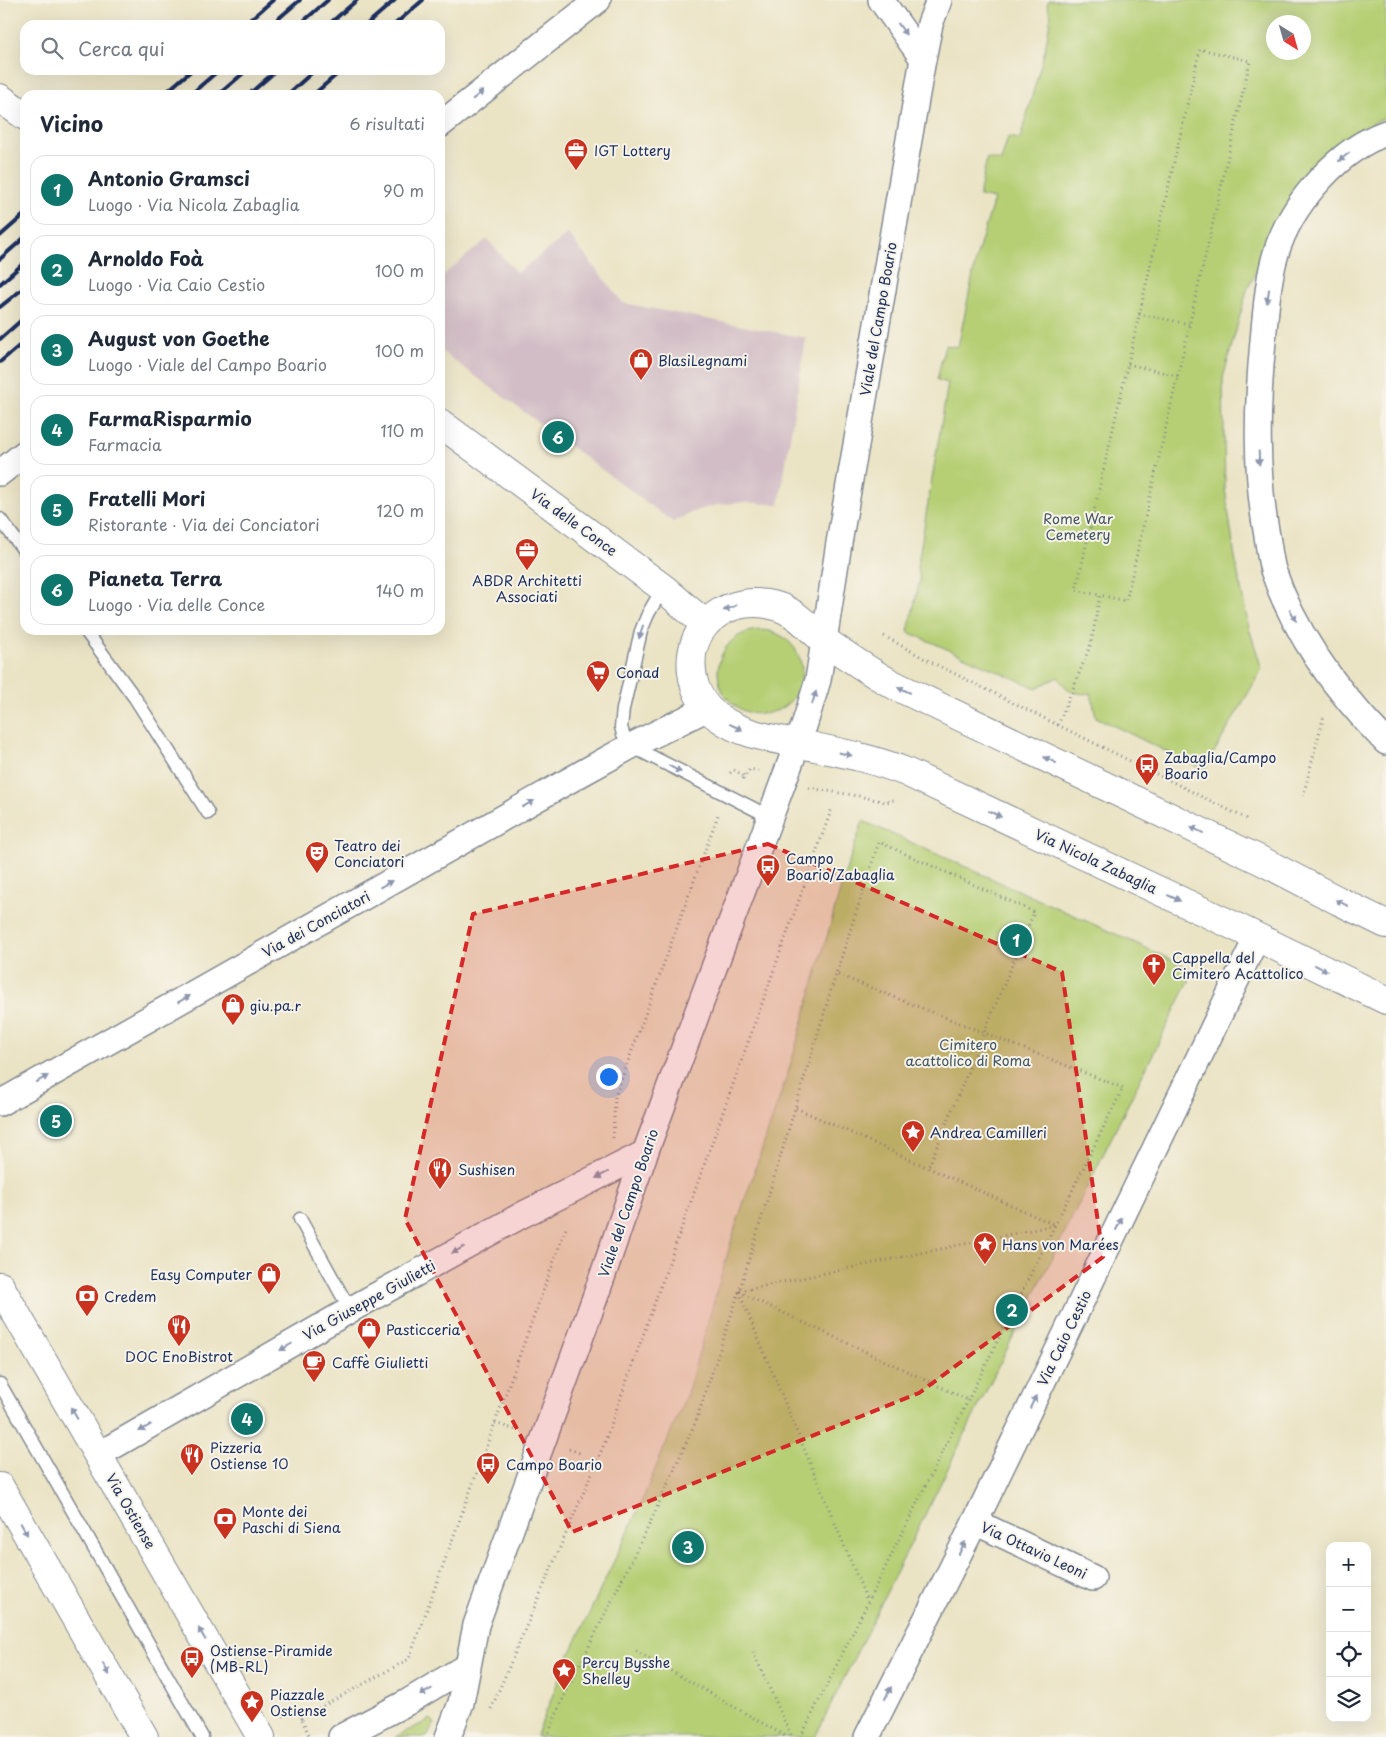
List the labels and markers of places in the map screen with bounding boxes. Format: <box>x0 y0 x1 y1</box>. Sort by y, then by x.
office icon: IGT Lottery <box>563 137 589 171</box>
place label: IGT Lottery <box>594 140 671 161</box>
shop icon: BlasiLegnami <box>628 347 654 381</box>
place label: BlasiLegnami <box>658 350 747 371</box>
pin: 6 <box>542 418 574 456</box>
office icon: ABDR Architetti Associati <box>514 537 540 571</box>
place label: ABDR Architetti Associati <box>472 570 582 607</box>
supermarket icon: Conad <box>585 659 611 693</box>
place label: Conad <box>616 662 659 683</box>
place label: Zabaglia/Campo Boario <box>1164 747 1276 784</box>
bus stop icon: Zabaglia/Campo Boario <box>1134 752 1160 786</box>
place label: Teatro dei Conciatori <box>334 835 405 872</box>
theatre icon: Teatro dei Conciatori <box>304 840 330 874</box>
place label: Campo Boario/Zabaglia <box>786 848 895 885</box>
bus stop icon: Campo Boario/Zabaglia <box>755 853 781 887</box>
pin: 1 <box>1000 921 1032 959</box>
place label: Cappella del Cimitero Acattolico <box>1172 947 1304 984</box>
church icon: Cappella del Cimitero Acattolico <box>1141 952 1167 986</box>
shop icon: giu.pa.r <box>220 992 246 1026</box>
place label: giu.pa.r <box>250 995 301 1016</box>
pin: 5 <box>40 1102 72 1140</box>
place icon: Andrea Camilleri <box>900 1119 926 1153</box>
place label: Andrea Camilleri <box>930 1122 1047 1143</box>
restaurant icon: Sushisen <box>427 1156 453 1190</box>
place label: Sushisen <box>458 1159 515 1180</box>
place icon: Hans von Marées <box>972 1231 998 1265</box>
place label: Hans von Marées <box>1002 1234 1119 1255</box>
shop icon: Easy Computer <box>256 1261 282 1295</box>
place label: Easy Computer <box>150 1264 252 1285</box>
bank icon: Credem <box>74 1283 100 1317</box>
place label: Credem <box>104 1286 157 1307</box>
pin: 2 <box>996 1291 1028 1329</box>
restaurant icon: DOC EnoBistrot <box>166 1313 192 1347</box>
shop icon: Pasticceria <box>356 1316 382 1350</box>
place label: Pasticceria <box>386 1319 461 1340</box>
place label: DOC EnoBistrot <box>125 1346 233 1367</box>
cafe icon: Caffè Giulietti <box>301 1349 327 1383</box>
place label: Caffè Giulietti <box>332 1352 428 1373</box>
pin: 4 <box>231 1400 263 1438</box>
place label: Pizzeria Ostiense 10 <box>210 1437 288 1474</box>
restaurant icon: Pizzeria Ostiense 10 <box>179 1442 205 1476</box>
bus stop icon: Campo Boario <box>475 1451 501 1485</box>
place label: Campo Boario <box>506 1454 602 1475</box>
place label: Monte dei Paschi di Siena <box>242 1501 341 1538</box>
bank icon: Monte dei Paschi di Siena <box>212 1506 238 1540</box>
pin: 3 <box>672 1528 704 1566</box>
place label: Ostiense-Piramide (MB-RL) <box>210 1640 333 1677</box>
bus stop icon: Ostiense-Piramide (MB-RL) <box>179 1645 205 1679</box>
place label: Percy Bysshe Shelley <box>582 1652 670 1689</box>
place icon: Percy Bysshe Shelley <box>551 1657 577 1691</box>
place label: Piazzale Ostiense <box>270 1684 327 1721</box>
place icon: Piazzale Ostiense <box>239 1689 265 1723</box>

